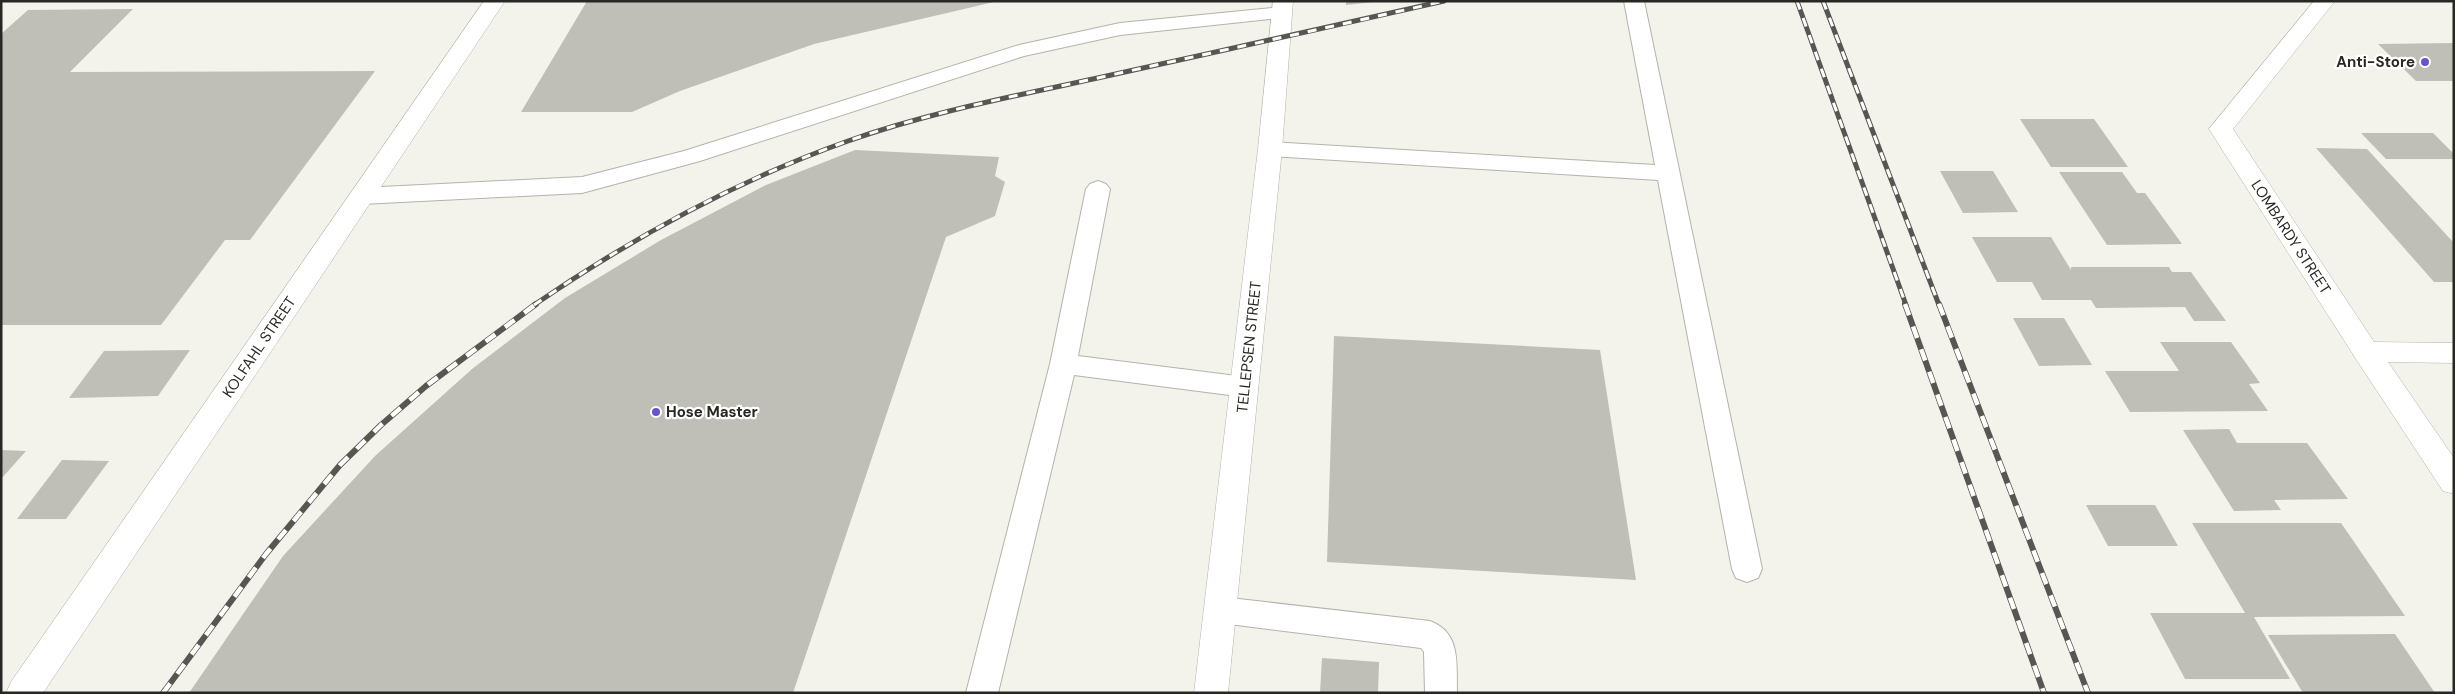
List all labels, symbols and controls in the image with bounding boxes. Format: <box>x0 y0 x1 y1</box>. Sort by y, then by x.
place label: Anti-Store <box>2336 52 2415 72</box>
marker: Anti-Store <box>2419 56 2431 68</box>
street label: LOMBARDY STREET <box>2247 176 2335 298</box>
street label: TELLEPSEN STREET <box>1232 280 1266 414</box>
street label: KOLFAHL STREET <box>218 293 300 401</box>
place label: Hose Master <box>666 402 758 422</box>
marker: Hose Master <box>650 406 662 418</box>

